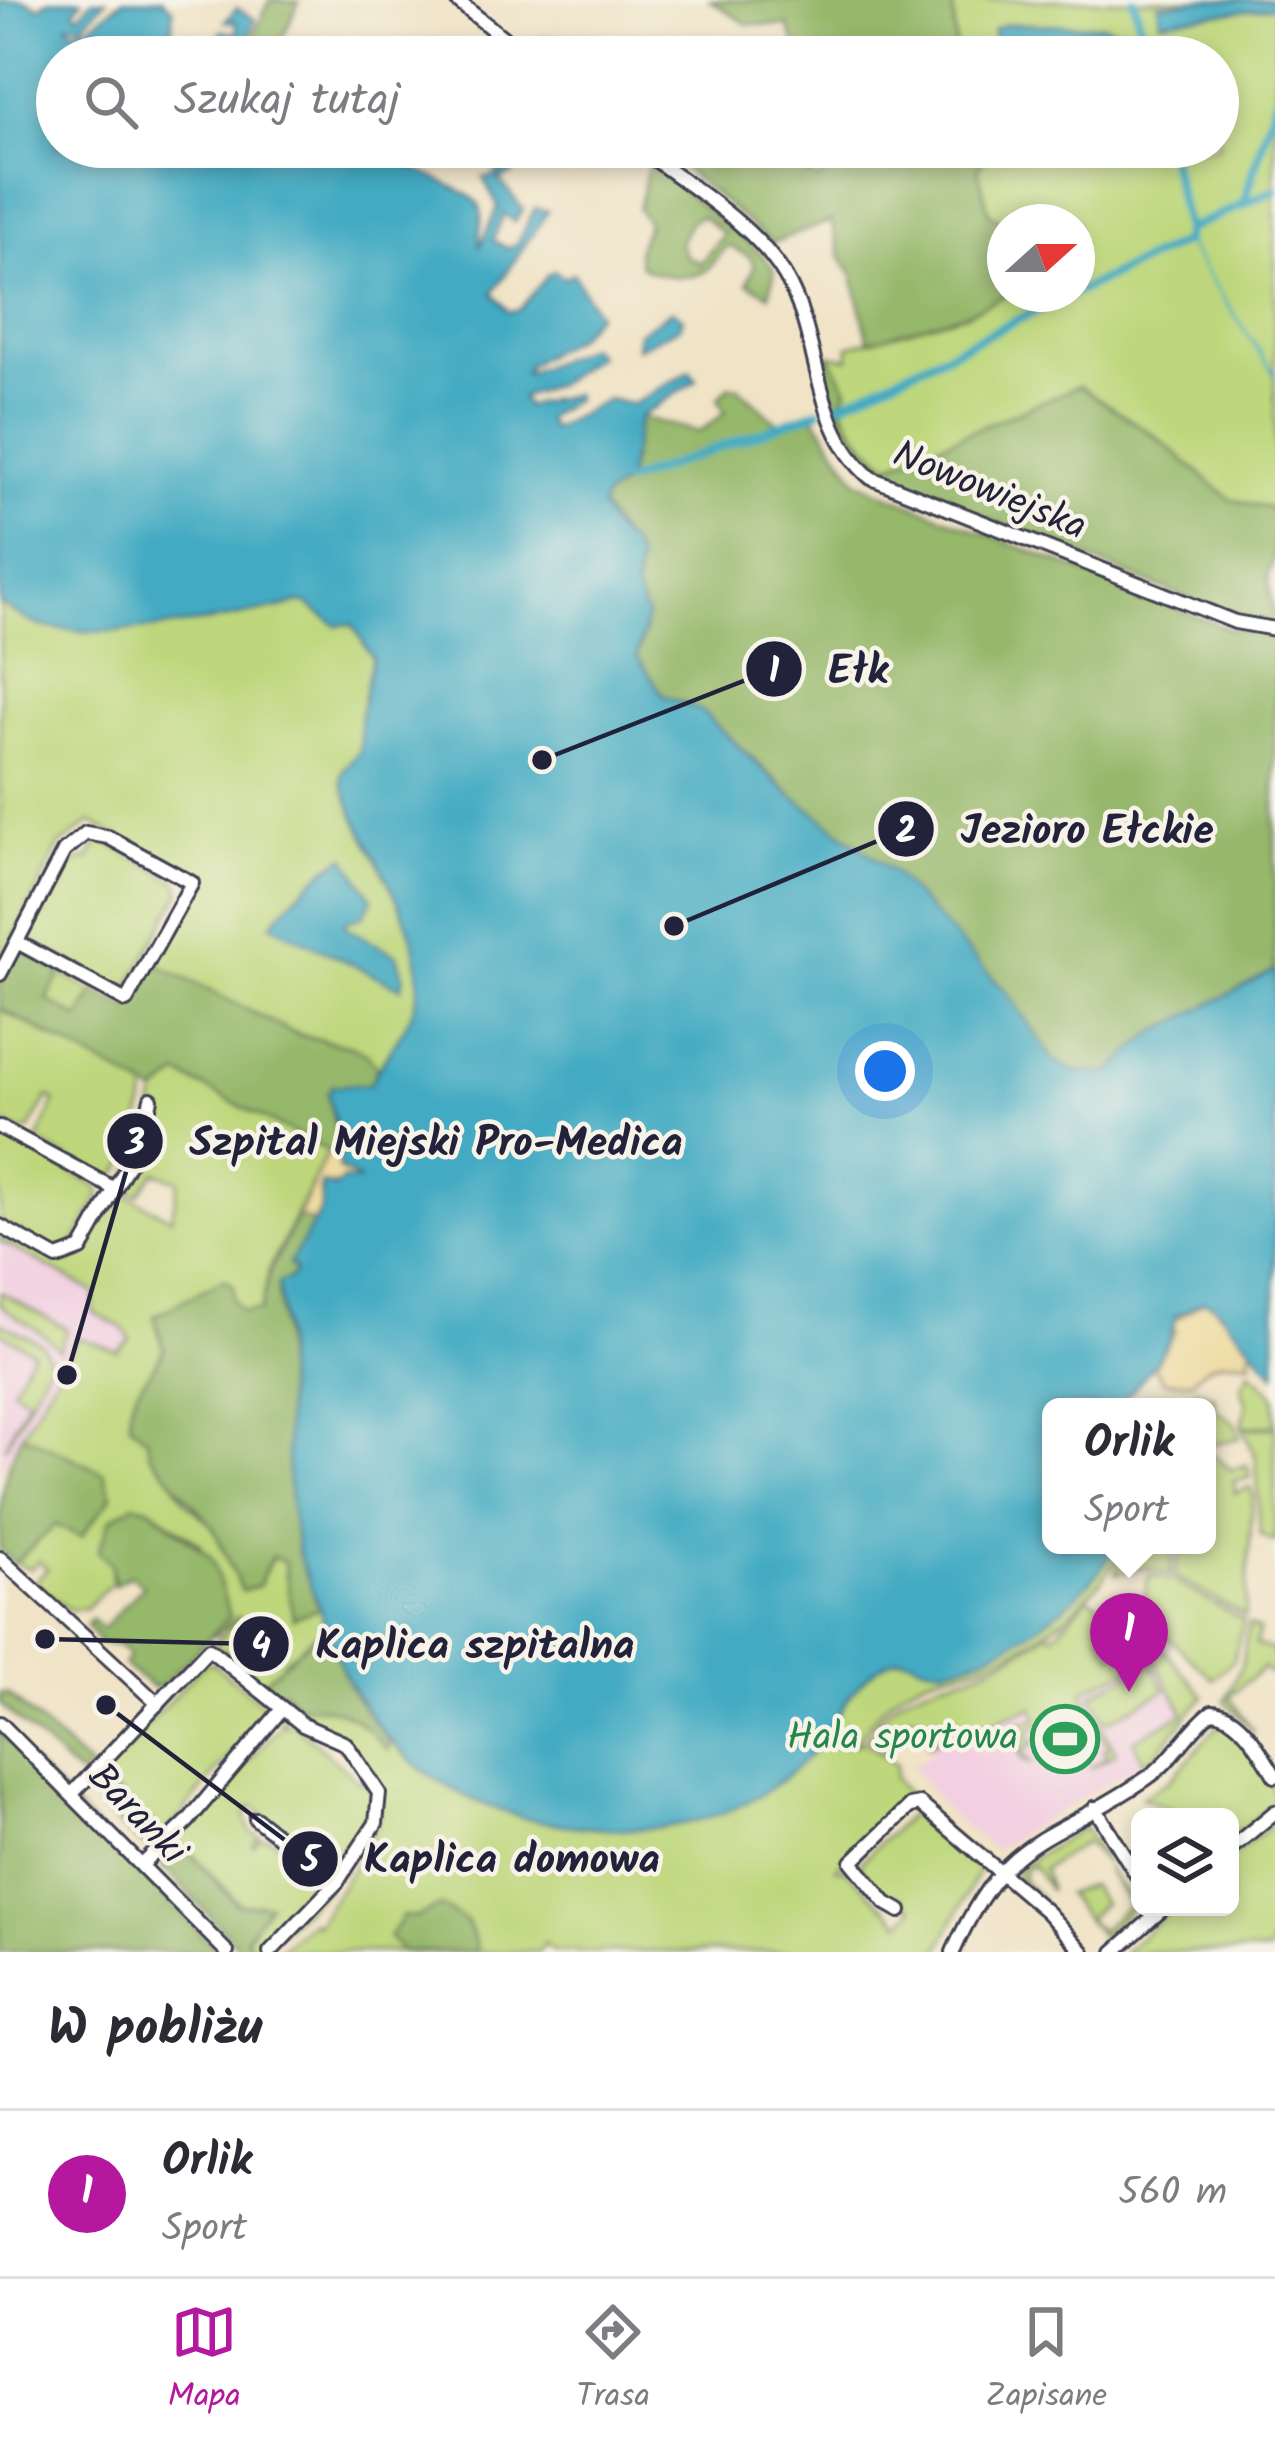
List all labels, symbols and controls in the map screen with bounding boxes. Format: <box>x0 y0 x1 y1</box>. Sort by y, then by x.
search box <box>36 36 1239 168</box>
text: Szukaj tutaj <box>174 66 400 138</box>
icon: search <box>78 69 144 135</box>
north arrow <box>987 204 1095 312</box>
street label: Nowowiejska <box>883 425 1095 559</box>
callout: Ełk <box>744 630 912 708</box>
text: Ełk <box>828 639 889 706</box>
text: 1 <box>769 644 780 701</box>
callout: Jezioro Ełckie <box>876 790 1238 868</box>
text: Jezioro Ełckie <box>960 799 1214 866</box>
text: 2 <box>896 804 917 861</box>
your location <box>855 1041 915 1101</box>
callout: Szpital Miejski Pro-Medica <box>105 1102 707 1180</box>
text: Szpital Miejski Pro-Medica <box>189 1111 683 1178</box>
text: 3 <box>124 1116 145 1173</box>
popup <box>1042 1398 1216 1554</box>
text: Orlik <box>1084 1409 1174 1481</box>
text: Sport <box>1084 1481 1169 1543</box>
pin: 1 <box>1090 1593 1168 1692</box>
callout: Kaplica szpitalna <box>231 1605 658 1683</box>
text: Kaplica szpitalna <box>315 1614 635 1681</box>
text: 4 <box>251 1619 271 1676</box>
sports icon: Hala sportowa <box>1030 1704 1100 1774</box>
place label: Hala sportowa <box>787 1708 1018 1770</box>
street label: Baranki <box>71 1749 202 1882</box>
map controls <box>1131 1808 1239 1916</box>
button: layers <box>1131 1808 1239 1916</box>
callout: Kaplica domowa <box>280 1820 684 1898</box>
text: Kaplica domowa <box>364 1828 660 1895</box>
text: 5 <box>300 1833 322 1890</box>
text: W pobliżu <box>48 1990 262 2071</box>
text: Orlik <box>162 2127 252 2199</box>
text: 1 <box>81 2163 93 2225</box>
text: 560 m <box>1118 2163 1227 2225</box>
text: Sport <box>162 2199 247 2261</box>
tab: Mapa <box>168 2299 241 2424</box>
tab: Trasa <box>576 2299 650 2424</box>
tab: Zapisane <box>986 2299 1107 2424</box>

